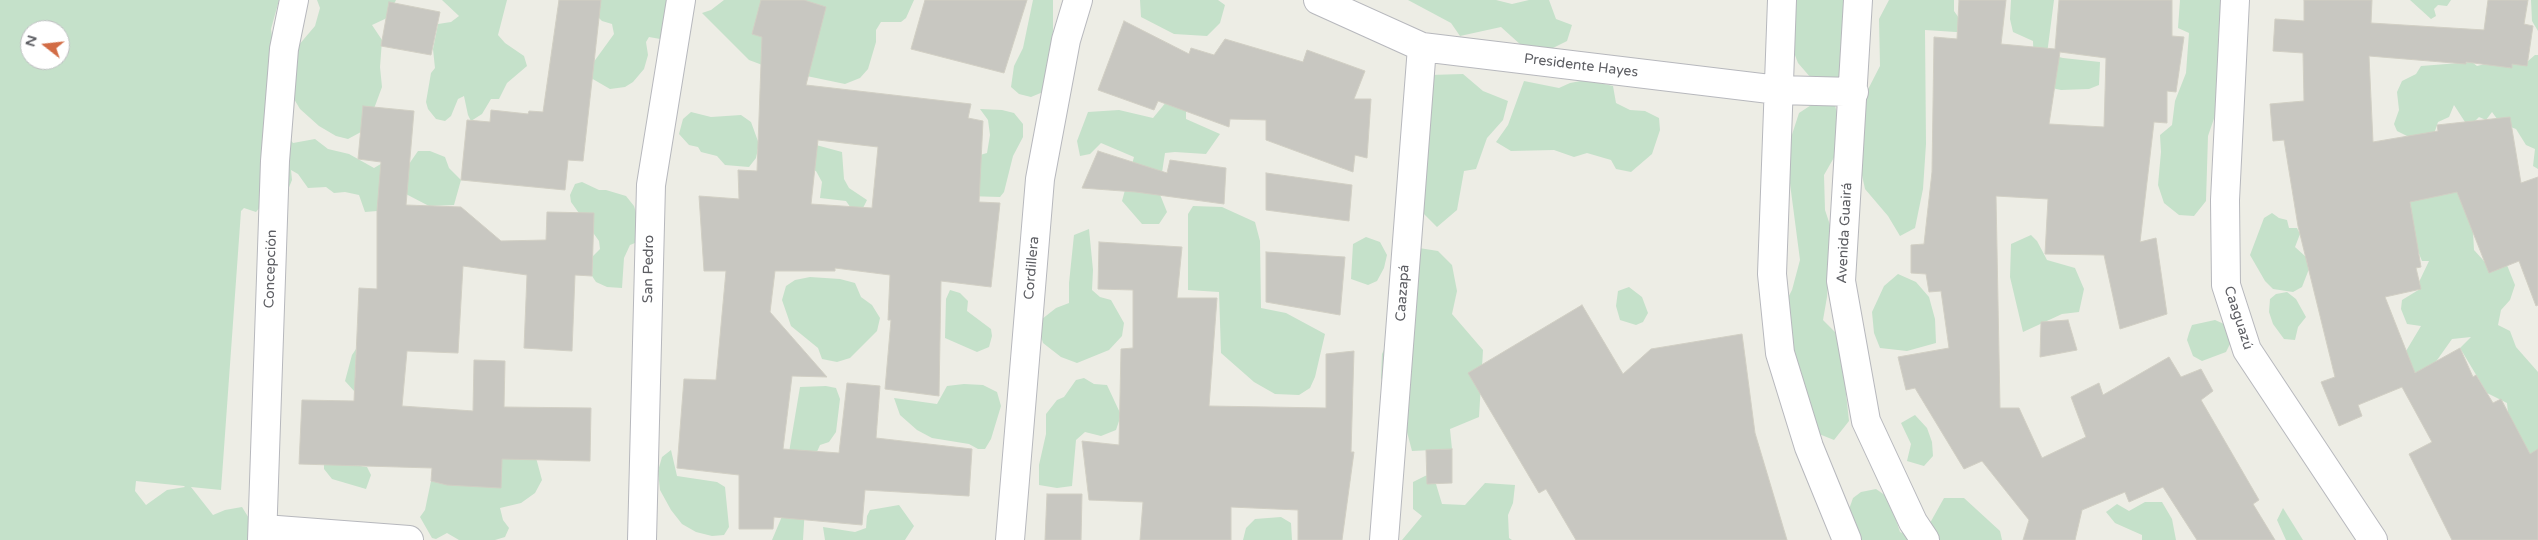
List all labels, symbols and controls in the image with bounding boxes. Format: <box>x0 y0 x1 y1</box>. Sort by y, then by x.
north arrow <box>20 20 70 70</box>
text: N <box>21 33 41 49</box>
street label: Presidente Hayes <box>1523 51 1639 81</box>
street label: Avenida Guairá <box>1834 182 1856 284</box>
street label: Concepción <box>261 229 281 309</box>
street label: San Pedro <box>640 235 658 303</box>
street label: Cordillera <box>1021 236 1043 300</box>
street label: Caazapá <box>1393 264 1413 322</box>
street label: Caaguazú <box>2220 284 2256 352</box>

